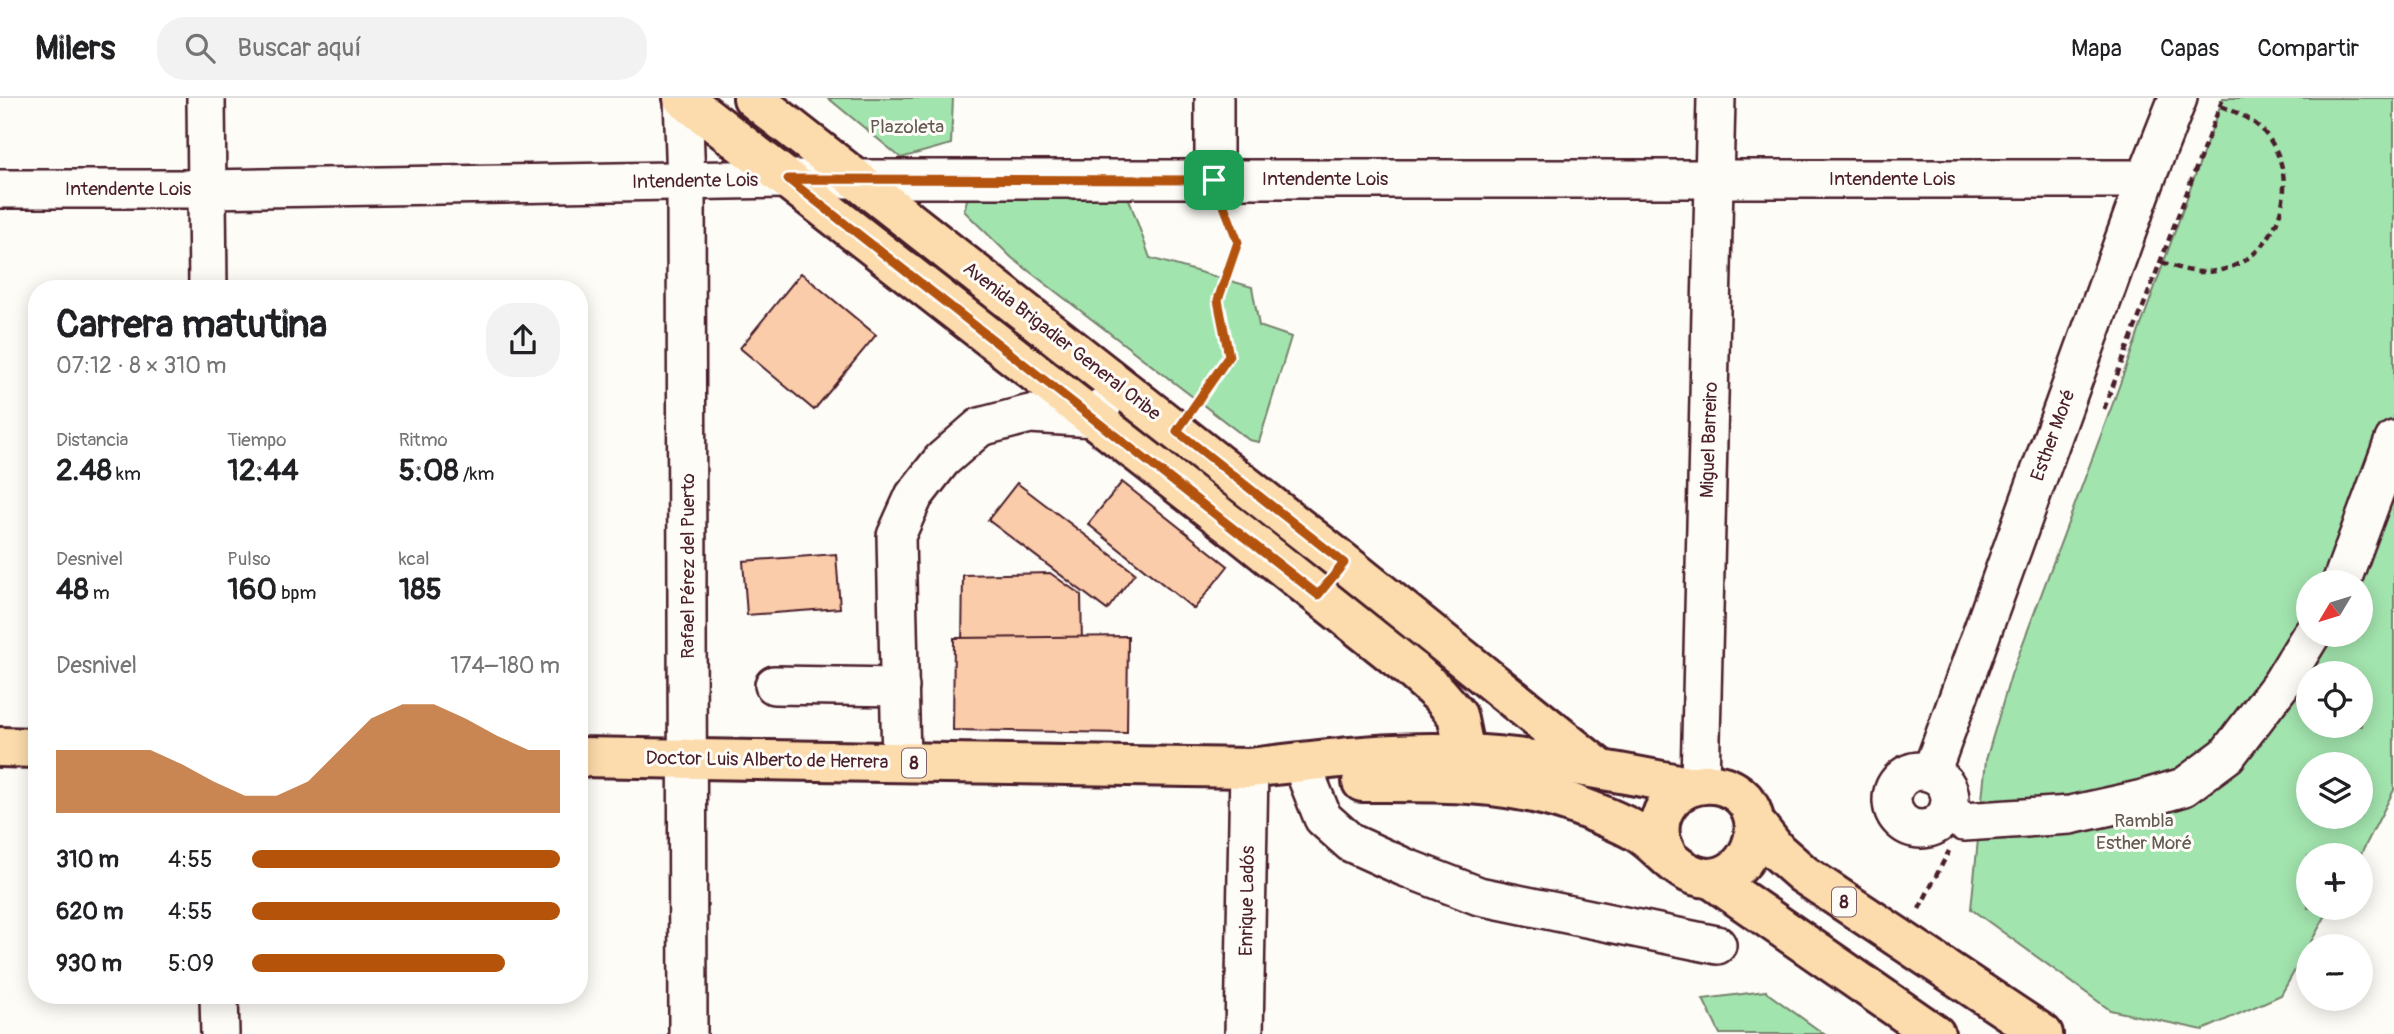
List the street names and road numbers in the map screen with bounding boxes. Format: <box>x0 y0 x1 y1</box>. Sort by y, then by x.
street label: Intendente Lois <box>1262 167 1389 191</box>
street label: Intendente Lois <box>1829 167 1956 191</box>
street label: Intendente Lois <box>632 168 759 194</box>
street label: Intendente Lois <box>65 177 192 201</box>
street label: Avenida Brigadier General Oribe <box>958 256 1166 426</box>
street label: Miguel Barreiro <box>1695 381 1723 499</box>
street label: Esther Moré <box>2025 386 2081 484</box>
street label: Rafael Pérez del Puerto <box>676 473 700 659</box>
street label: Doctor Luis Alberto de Herrera <box>645 746 889 774</box>
road number: 8 <box>902 748 926 778</box>
street label: Enrique Ladós <box>1234 845 1260 956</box>
road number: 8 <box>1832 888 1856 916</box>

